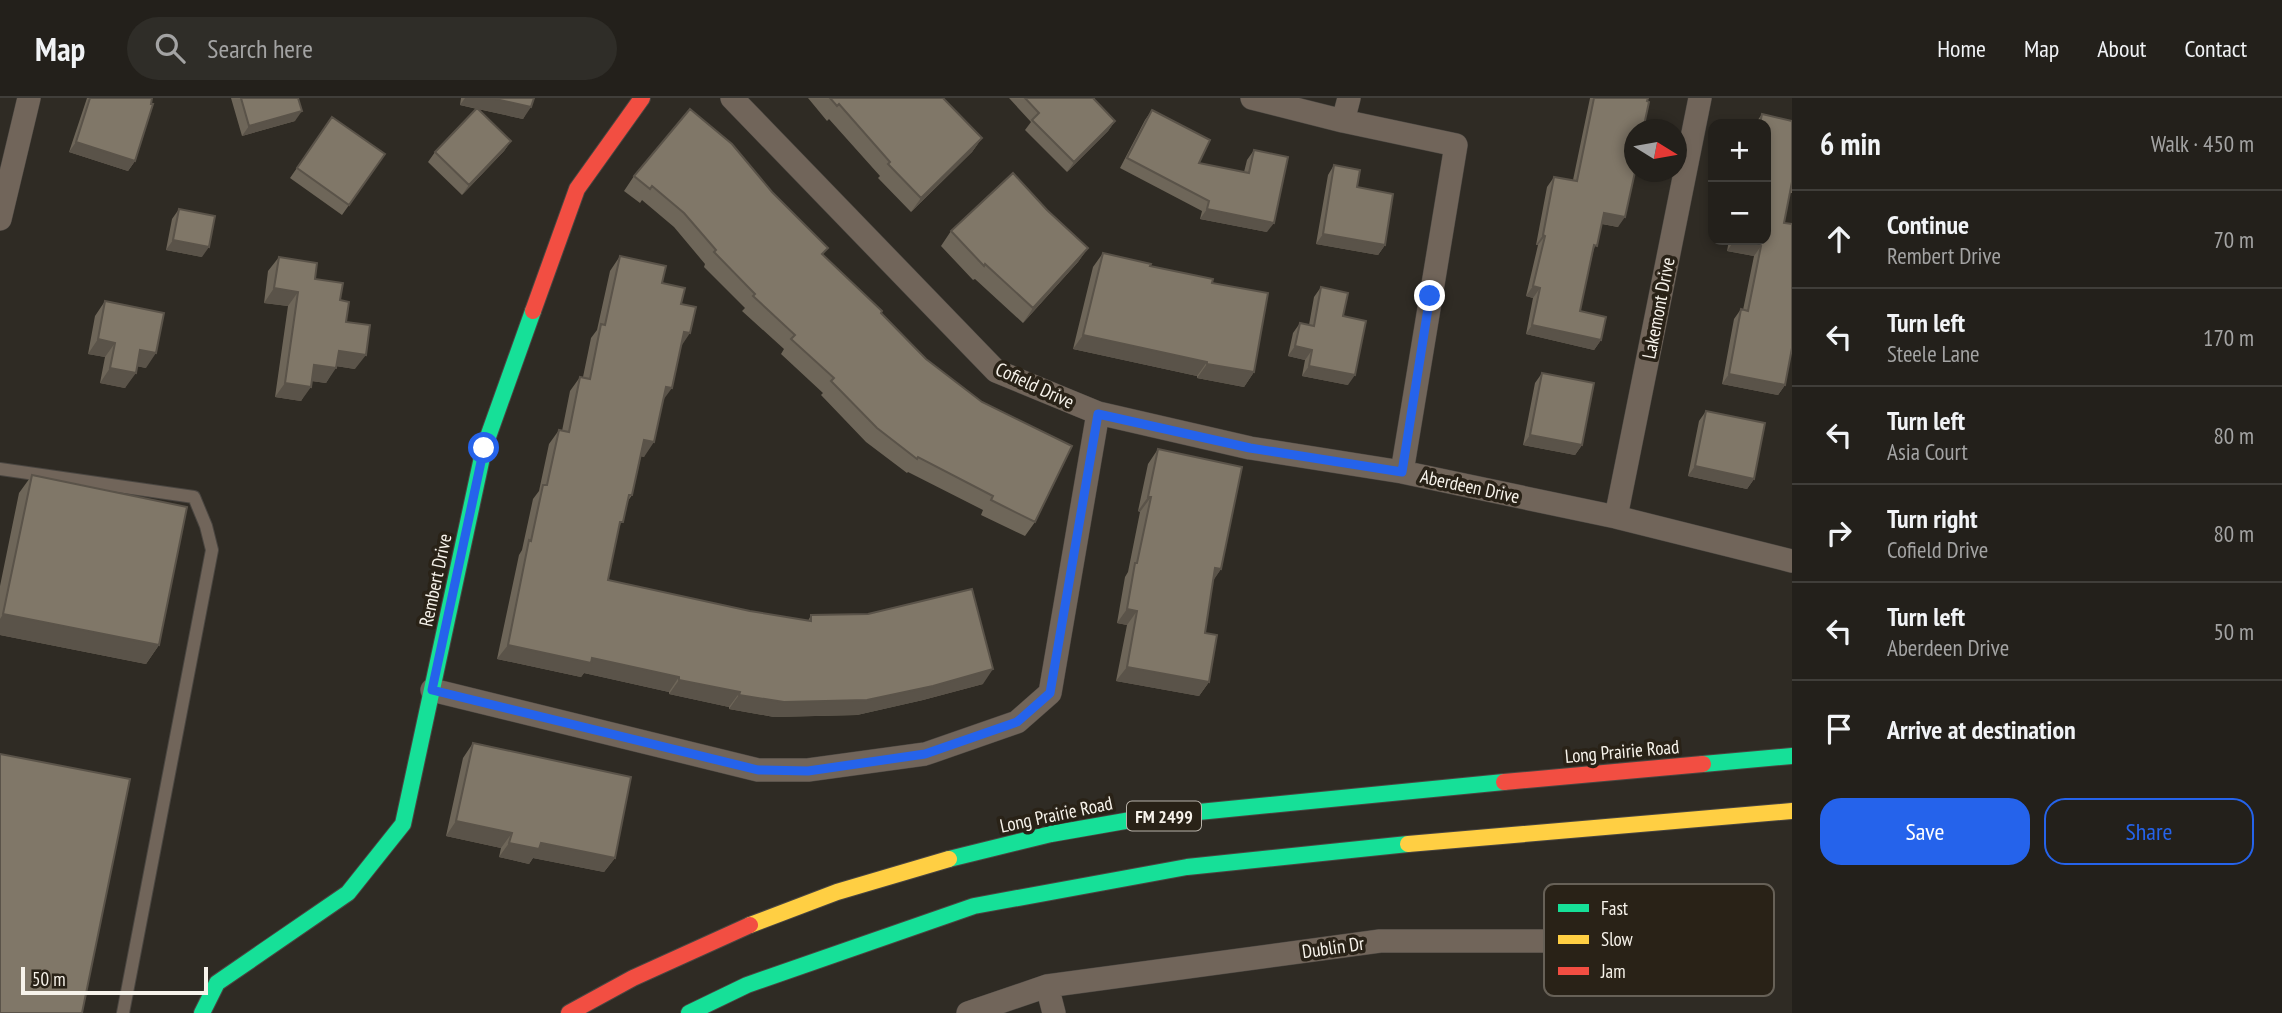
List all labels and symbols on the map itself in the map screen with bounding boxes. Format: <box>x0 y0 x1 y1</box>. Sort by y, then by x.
north arrow <box>1624 119 1687 182</box>
street label: Lakemont Drive <box>1636 255 1680 361</box>
route end <box>1414 280 1445 311</box>
street label: Cofield Drive <box>992 356 1078 414</box>
route start <box>468 432 499 463</box>
street label: Aberdeen Drive <box>1418 464 1522 508</box>
street label: Rembert Drive <box>413 531 457 629</box>
street label: Long Prairie Road <box>1564 734 1680 768</box>
street label: Long Prairie Road <box>998 790 1114 838</box>
road number: FM 2499 <box>1127 802 1201 830</box>
legend <box>1544 884 1774 996</box>
text: Fast <box>1601 896 1629 920</box>
text: Slow <box>1601 927 1634 951</box>
street label: Dublin Dr <box>1300 931 1366 963</box>
text: Jam <box>1600 959 1626 983</box>
scale bar <box>21 964 208 996</box>

